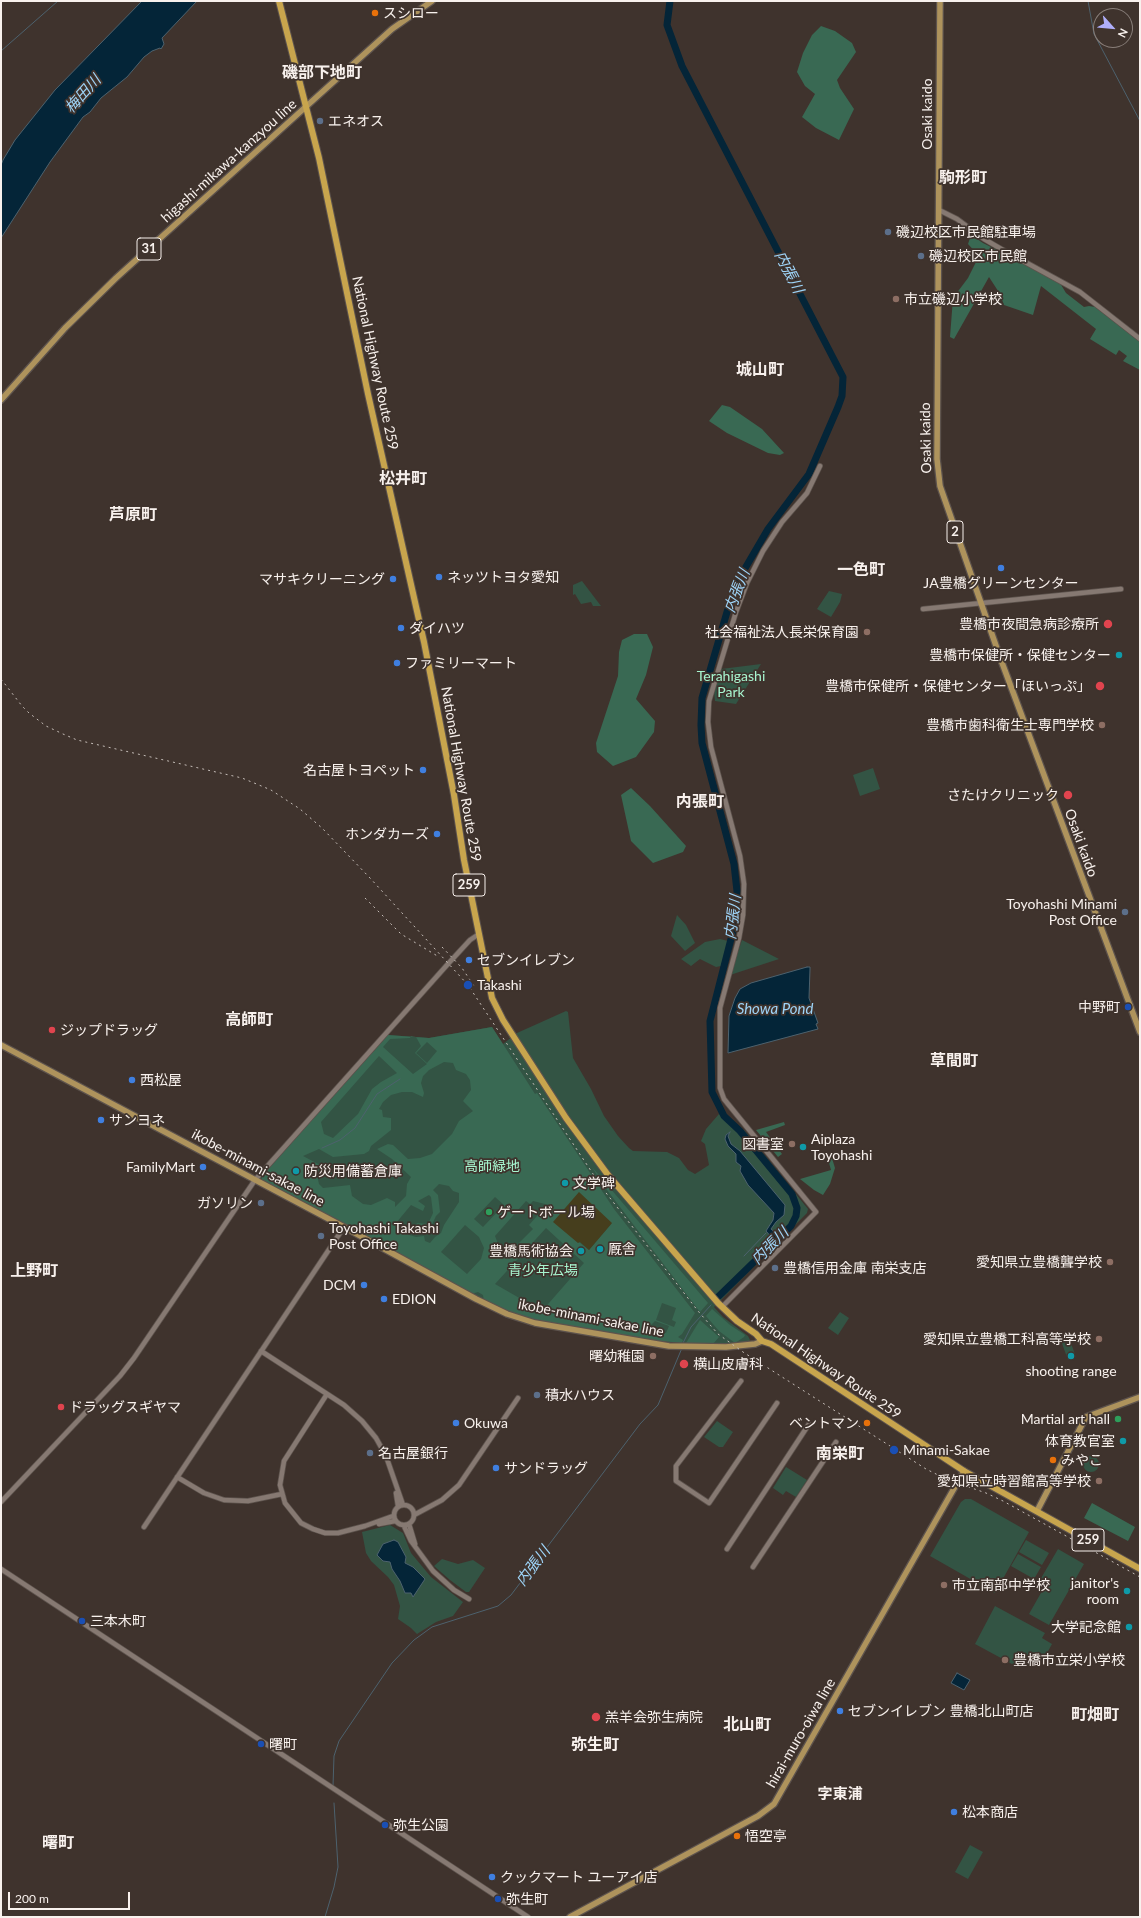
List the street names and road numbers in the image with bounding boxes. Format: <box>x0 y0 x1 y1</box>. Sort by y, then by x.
street label: Osaki kaido <box>919 78 935 150</box>
street label: higashi-mikawa-kanzyou line <box>158 96 300 226</box>
road number: 31 <box>137 238 161 260</box>
street label: National Highway Route 259 <box>348 274 402 452</box>
street label: Osaki kaido <box>917 402 935 474</box>
road number: 2 <box>947 521 963 543</box>
street label: National Highway Route 259 <box>437 685 485 863</box>
street label: Osaki kaido <box>1061 807 1101 879</box>
road number: 259 <box>453 874 485 896</box>
street label: ikobe-minami-sakae line <box>189 1126 327 1210</box>
street label: ikobe-minami-sakae line <box>517 1296 665 1340</box>
street label: National Highway Route 259 <box>748 1309 904 1423</box>
road number: 259 <box>1072 1529 1104 1551</box>
street label: hirai-muro-oiwa line <box>763 1675 839 1791</box>

